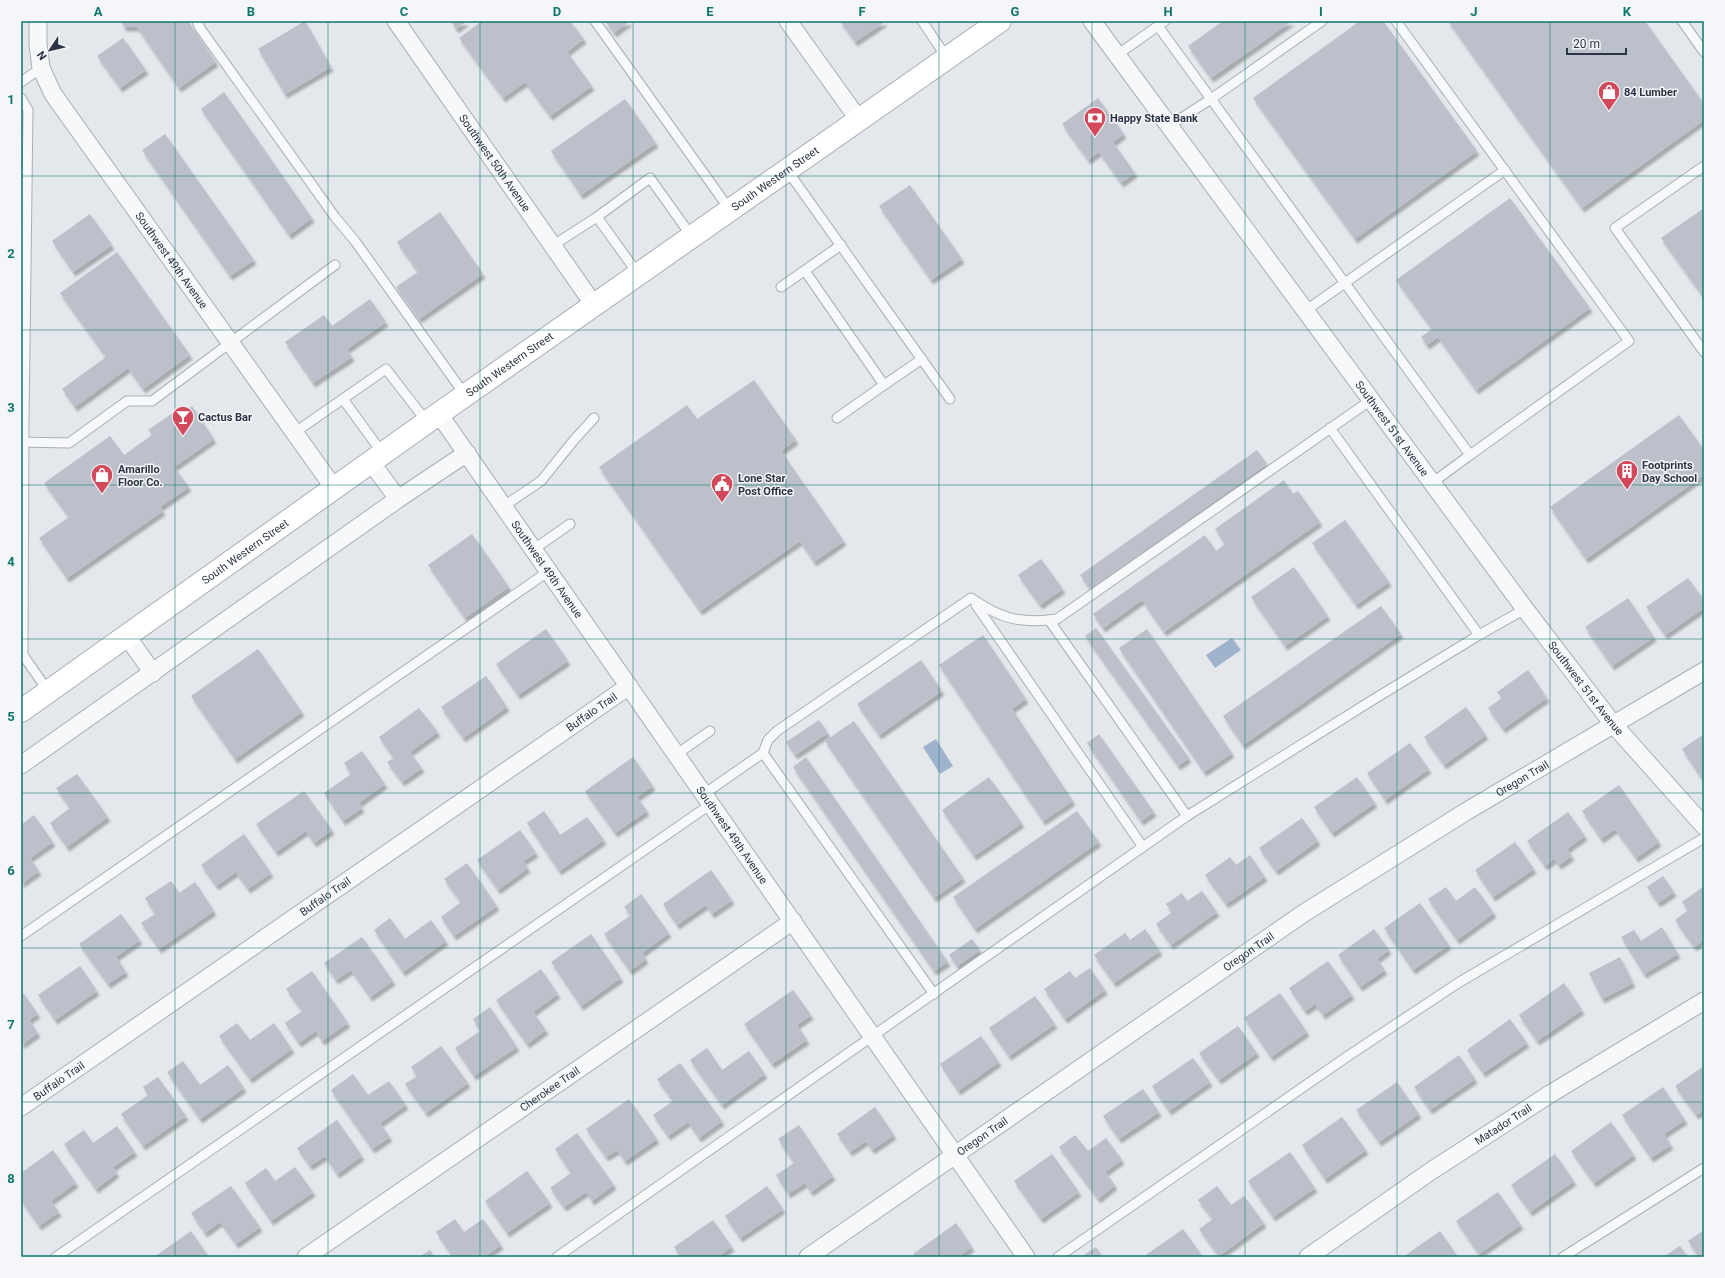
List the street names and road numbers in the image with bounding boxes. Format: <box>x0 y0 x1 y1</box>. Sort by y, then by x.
street label: Southwest 50th Avenue <box>457 112 533 214</box>
street label: South Western Street <box>729 143 821 214</box>
street label: Southwest 49th Avenue <box>133 209 210 311</box>
street label: South Western Street <box>463 329 556 399</box>
street label: Southwest 51st Avenue <box>1353 378 1432 479</box>
street label: South Western Street <box>199 516 291 587</box>
street label: Southwest 49th Avenue <box>509 518 585 620</box>
street label: Southwest 51st Avenue <box>1545 639 1626 738</box>
street label: Buffalo Trail <box>564 690 620 734</box>
street label: Oregon Trail <box>1493 758 1551 799</box>
street label: Southwest 49th Avenue <box>694 784 771 886</box>
street label: Buffalo Trail <box>297 874 353 919</box>
street label: Oregon Trail <box>1220 929 1276 974</box>
street label: Buffalo Trail <box>31 1059 87 1103</box>
street label: Cherokee Trail <box>517 1064 582 1114</box>
street label: Matador Trail <box>1472 1101 1534 1147</box>
street label: Oregon Trail <box>954 1114 1010 1158</box>

